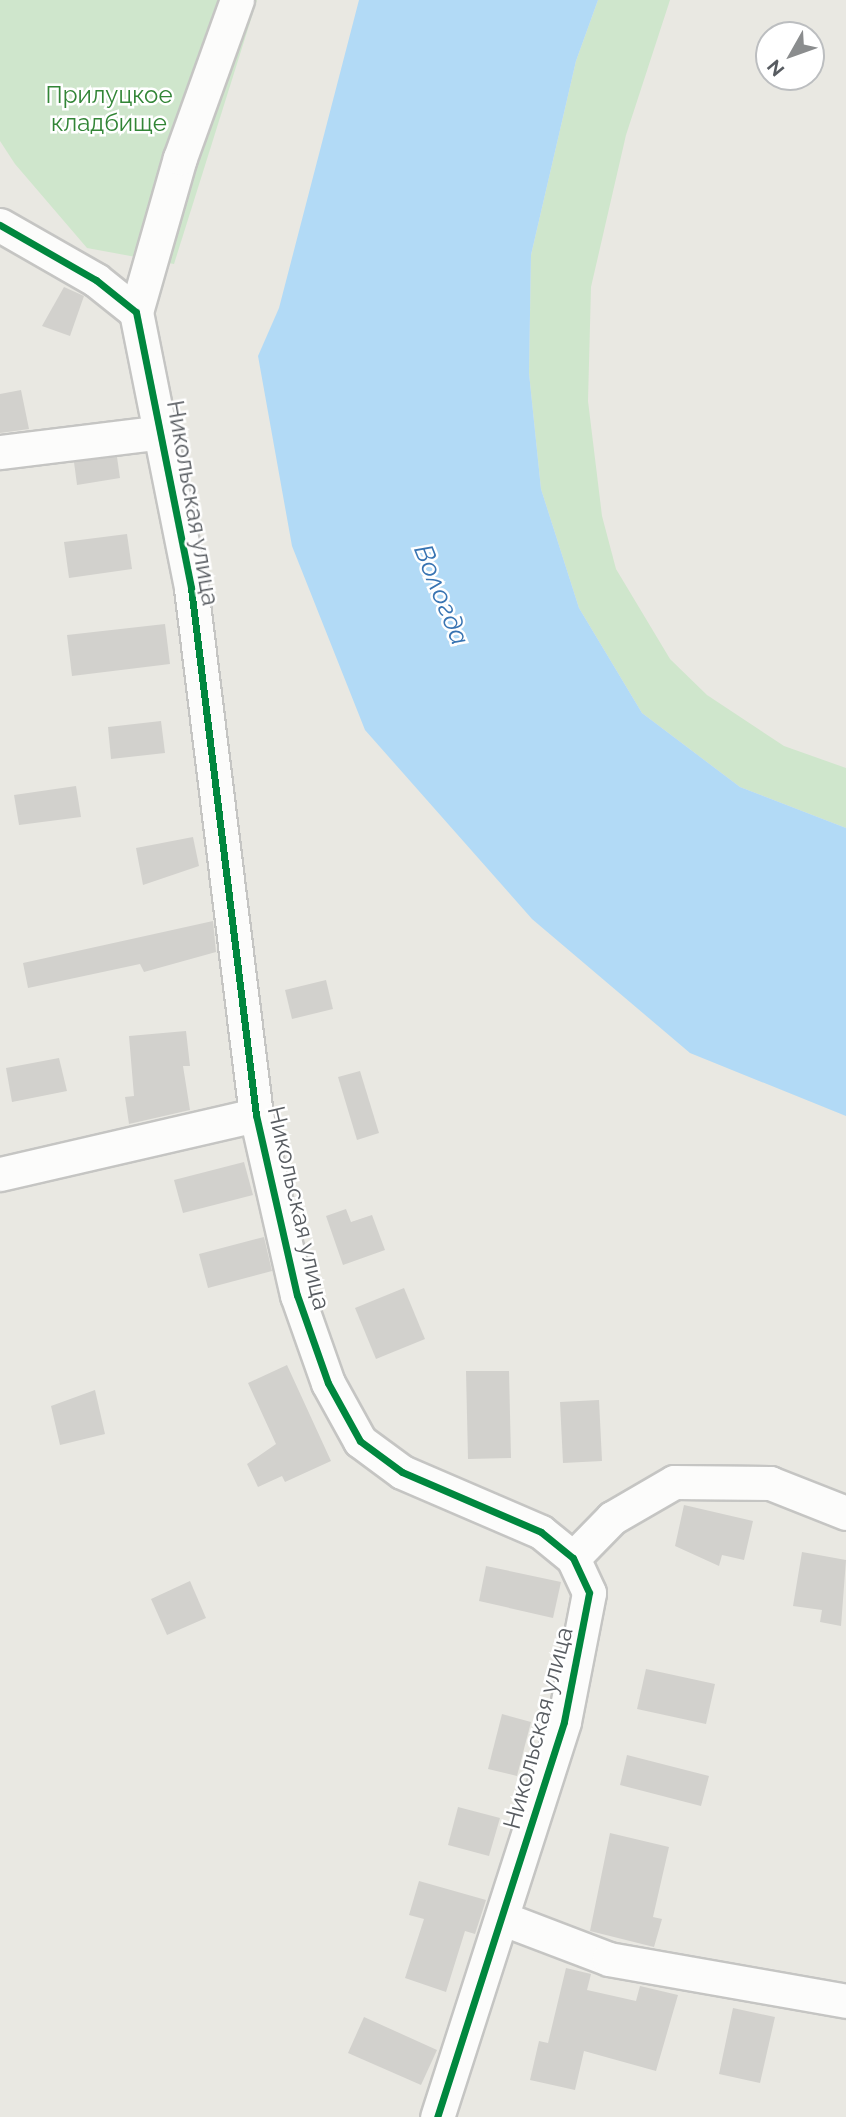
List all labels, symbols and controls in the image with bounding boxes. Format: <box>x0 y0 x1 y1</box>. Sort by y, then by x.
north arrow <box>755 21 825 91</box>
text: N <box>762 56 789 81</box>
park label: Прилуцкое кладбище <box>46 81 172 137</box>
street label: Никольская улица <box>161 398 225 608</box>
water label: Вологда <box>407 540 475 650</box>
street label: Никольская улица <box>262 1103 336 1313</box>
street label: Никольская улица <box>497 1624 579 1832</box>

